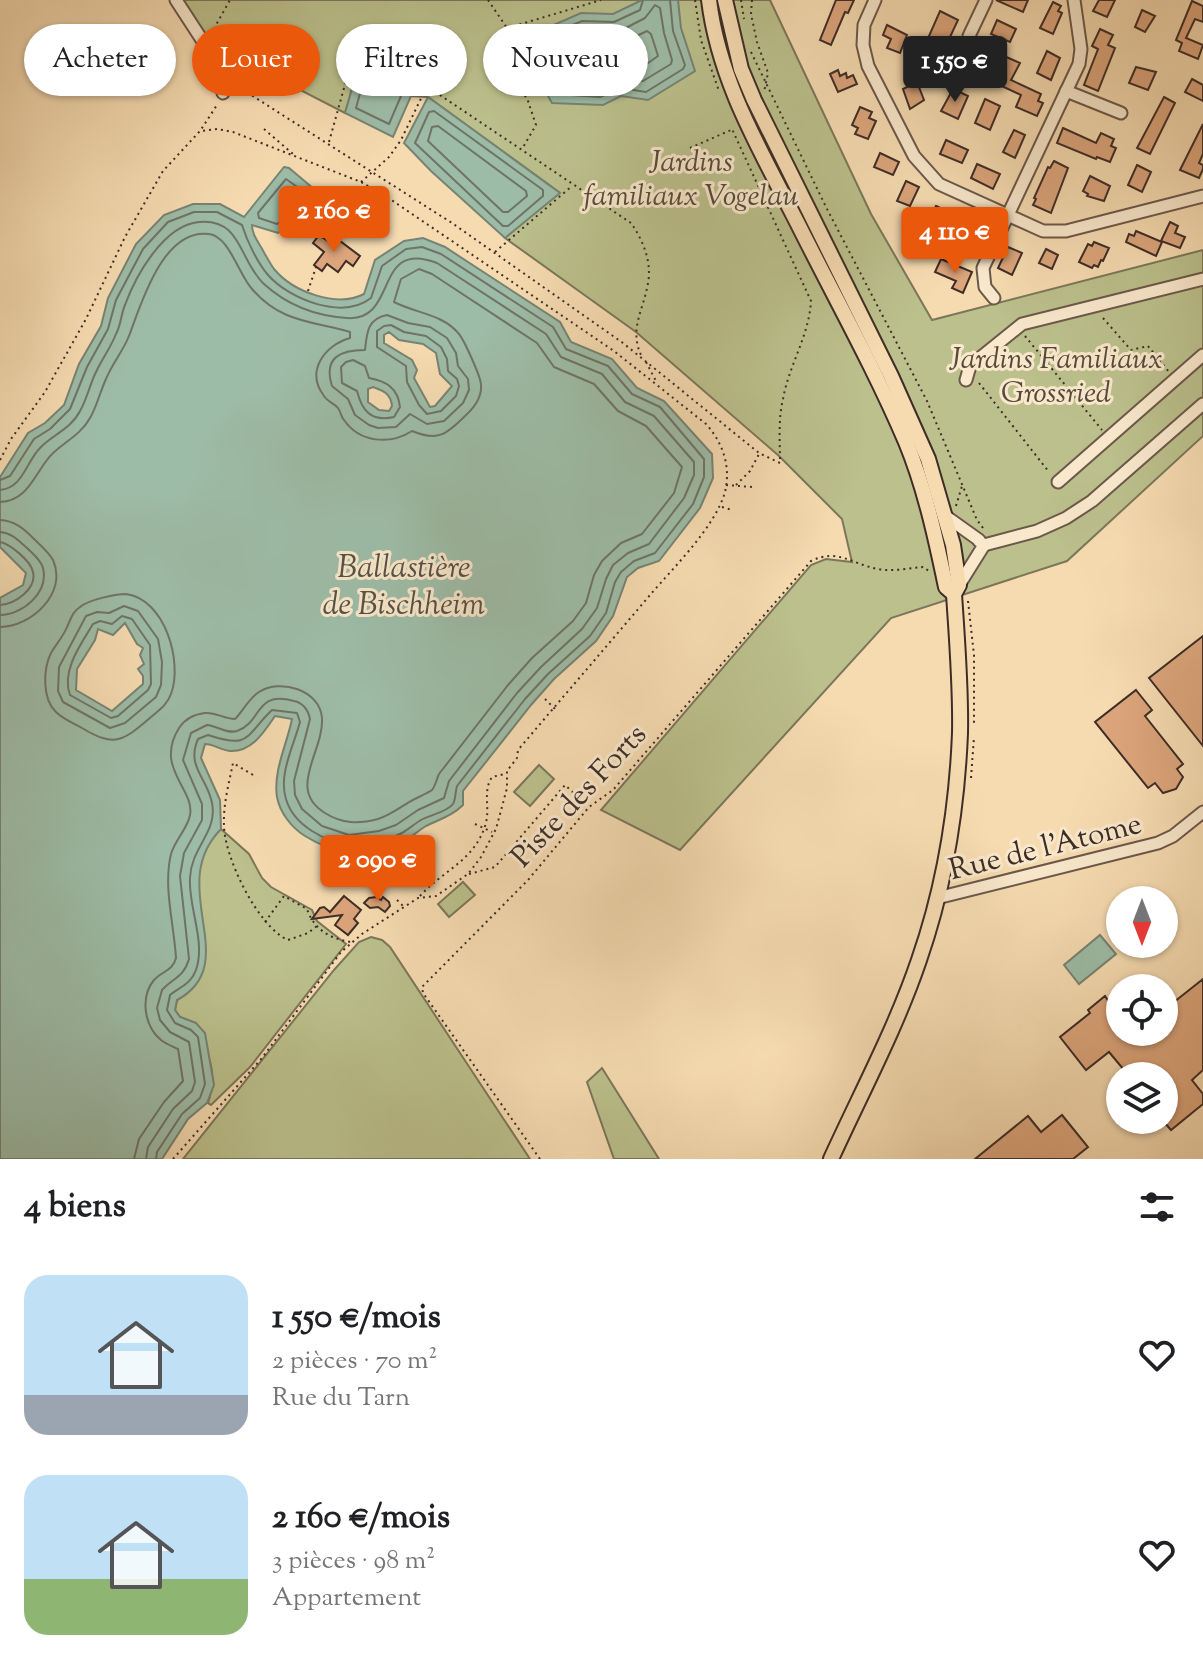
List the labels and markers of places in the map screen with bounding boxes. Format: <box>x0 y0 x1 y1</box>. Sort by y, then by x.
pin: 1 550 € <box>881 36 1029 104</box>
pin: 2 160 € <box>260 186 408 254</box>
pin: 4 110 € <box>881 207 1029 275</box>
pin: 2 090 € <box>304 835 452 903</box>

